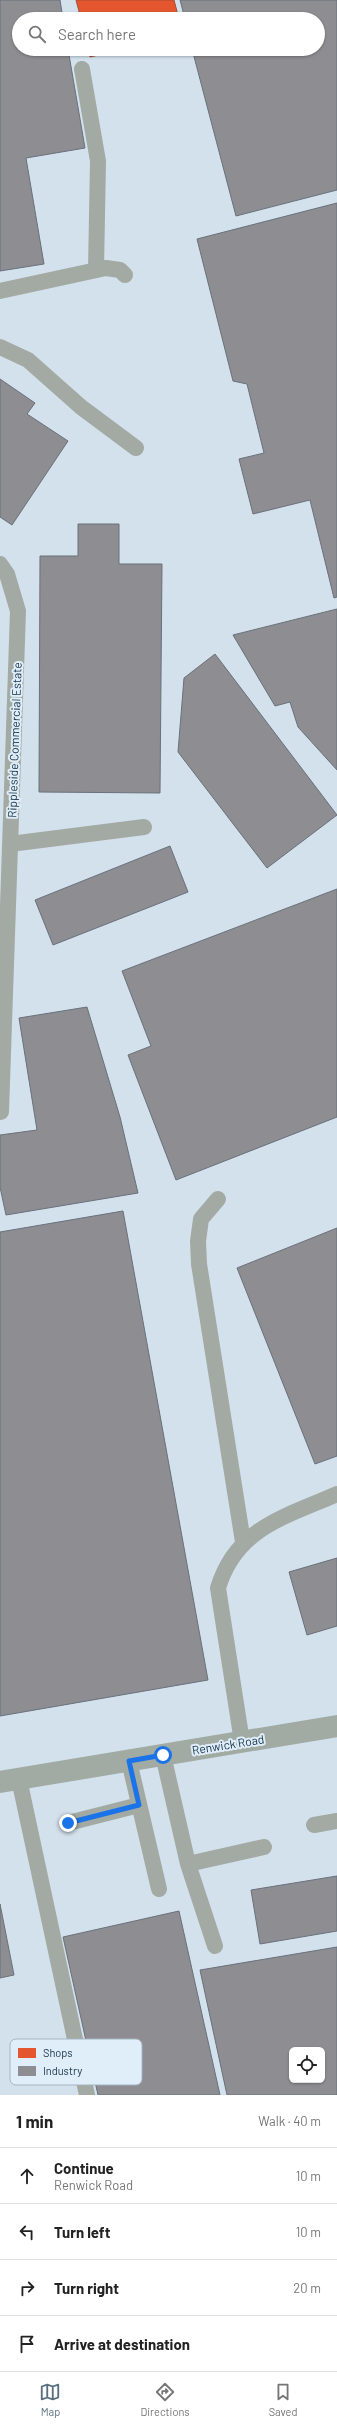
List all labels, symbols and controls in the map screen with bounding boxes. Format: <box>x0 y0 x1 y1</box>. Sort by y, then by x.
search box <box>12 12 325 56</box>
icon: search <box>26 23 48 45</box>
text: Search here <box>58 25 136 43</box>
street label: Rippleside Commercial Estate <box>4 662 24 818</box>
street label: Renwick Road <box>191 1731 265 1757</box>
route start <box>154 1746 172 1764</box>
route end <box>59 1814 77 1832</box>
legend <box>10 2039 142 2085</box>
text: Shops <box>43 2046 73 2059</box>
map controls <box>289 2047 325 2083</box>
button: locate <box>289 2047 325 2083</box>
text: Industry <box>43 2064 82 2077</box>
text: 1 min <box>16 2111 53 2131</box>
text: Walk · 40 m <box>258 2113 321 2129</box>
text: Continue <box>54 2159 114 2177</box>
icon: ahead <box>16 2165 38 2187</box>
text: 10 m <box>296 2168 321 2184</box>
text: Renwick Road <box>54 2177 133 2193</box>
icon: left <box>16 2221 38 2243</box>
text: Turn left <box>54 2223 110 2241</box>
text: 10 m <box>296 2224 321 2240</box>
icon: right <box>16 2277 38 2299</box>
text: Turn right <box>54 2279 119 2297</box>
text: 20 m <box>293 2280 321 2296</box>
icon: arrive <box>16 2333 38 2355</box>
text: Arrive at destination <box>54 2335 190 2353</box>
tab: Map <box>39 2381 61 2418</box>
tab: Directions <box>140 2381 190 2418</box>
tab: Saved <box>269 2381 298 2418</box>

